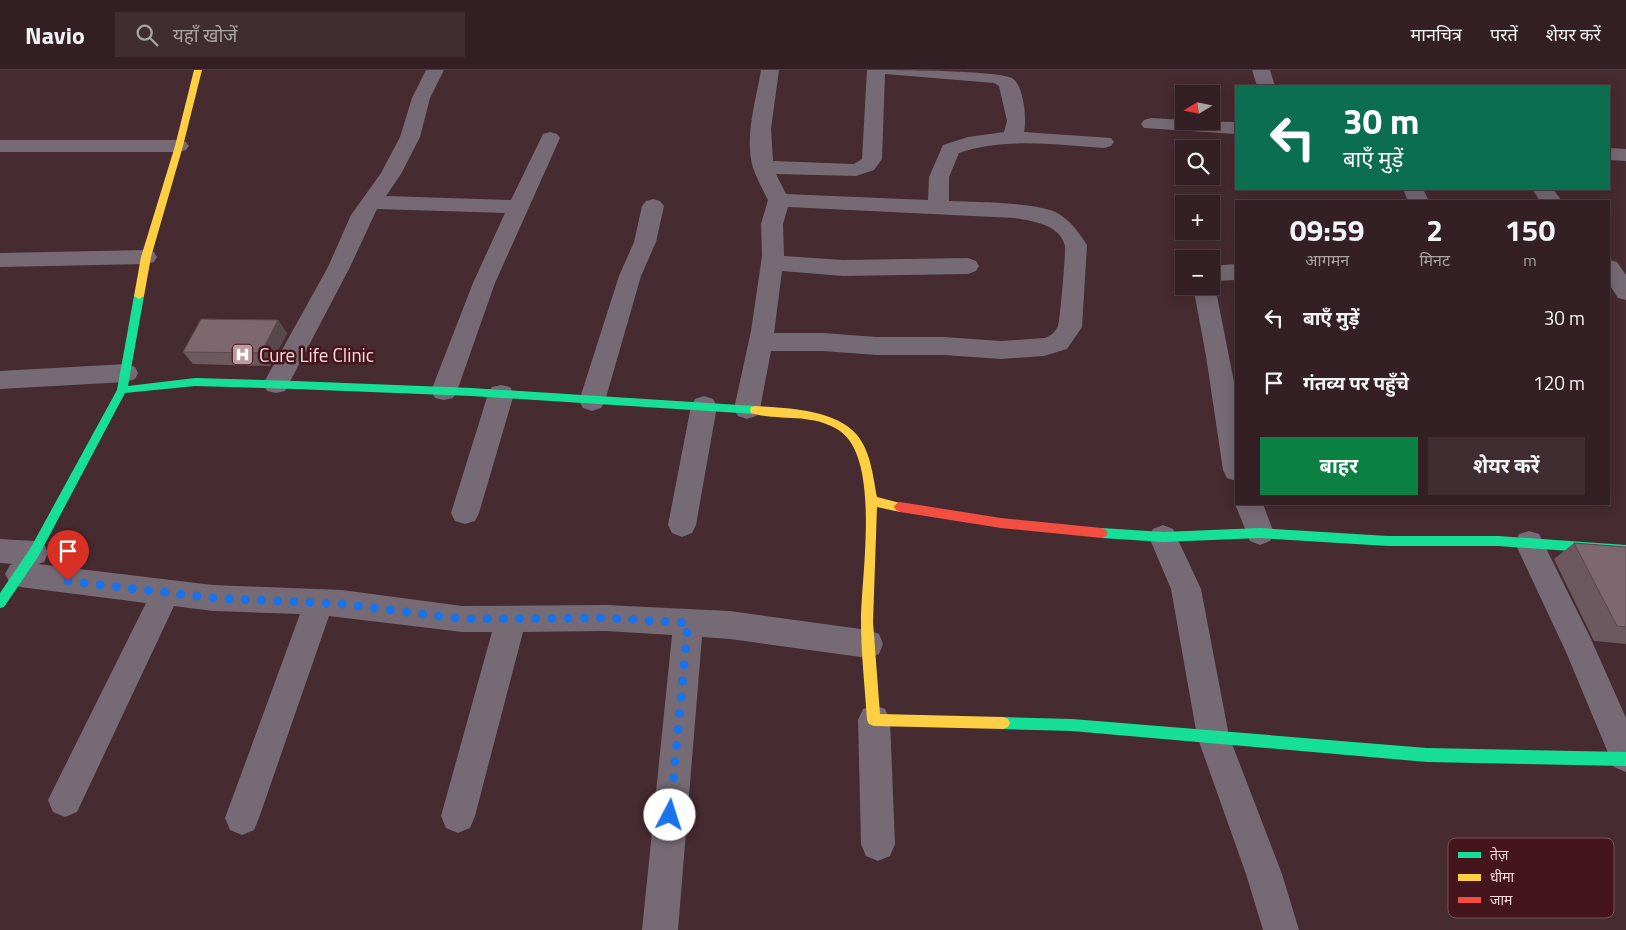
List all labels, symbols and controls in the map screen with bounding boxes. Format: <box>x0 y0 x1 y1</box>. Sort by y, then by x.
search box <box>115 12 465 57</box>
text: Navio <box>25 17 85 53</box>
text: यहाँ खोजें <box>173 20 237 49</box>
icon: search <box>133 21 161 49</box>
text: मानचित्र <box>1410 21 1462 48</box>
text: परतें <box>1490 21 1518 48</box>
text: शेयर करें <box>1546 21 1601 48</box>
north arrow <box>1175 85 1220 130</box>
map controls <box>1175 85 1220 295</box>
text: 30 m <box>1343 94 1419 148</box>
icon: left <box>1260 105 1325 170</box>
button: search <box>1175 140 1220 185</box>
text: बाएँ मुड़ें <box>1343 142 1403 176</box>
button: + <box>1175 195 1220 240</box>
text: 09:59 <box>1290 207 1365 253</box>
text: 2 <box>1426 207 1443 253</box>
text: 150 <box>1505 207 1555 253</box>
text: आगमन <box>1305 248 1349 272</box>
text: मिनट <box>1419 248 1450 272</box>
text: m <box>1523 248 1537 272</box>
button: − <box>1175 250 1220 295</box>
text: बाएँ मुड़ें <box>1303 303 1359 332</box>
text: 30 m <box>1544 303 1585 332</box>
icon: left <box>1260 304 1288 332</box>
place label: Cure Life Clinic <box>259 340 374 369</box>
hospital icon: Cure Life Clinic <box>231 342 255 366</box>
text: गंतव्य पर पहुँचे <box>1303 368 1409 397</box>
text: 120 m <box>1533 368 1585 397</box>
icon: arrive <box>1260 369 1288 397</box>
button: बाहर <box>1260 437 1418 495</box>
button: शेयर करें <box>1428 437 1585 495</box>
pin <box>47 530 89 581</box>
icon: arrive <box>54 537 82 565</box>
position arrow <box>643 788 695 840</box>
legend <box>1448 838 1614 918</box>
text: तेज़ <box>1490 844 1509 865</box>
text: धीमा <box>1490 866 1515 887</box>
text: जाम <box>1490 889 1513 910</box>

